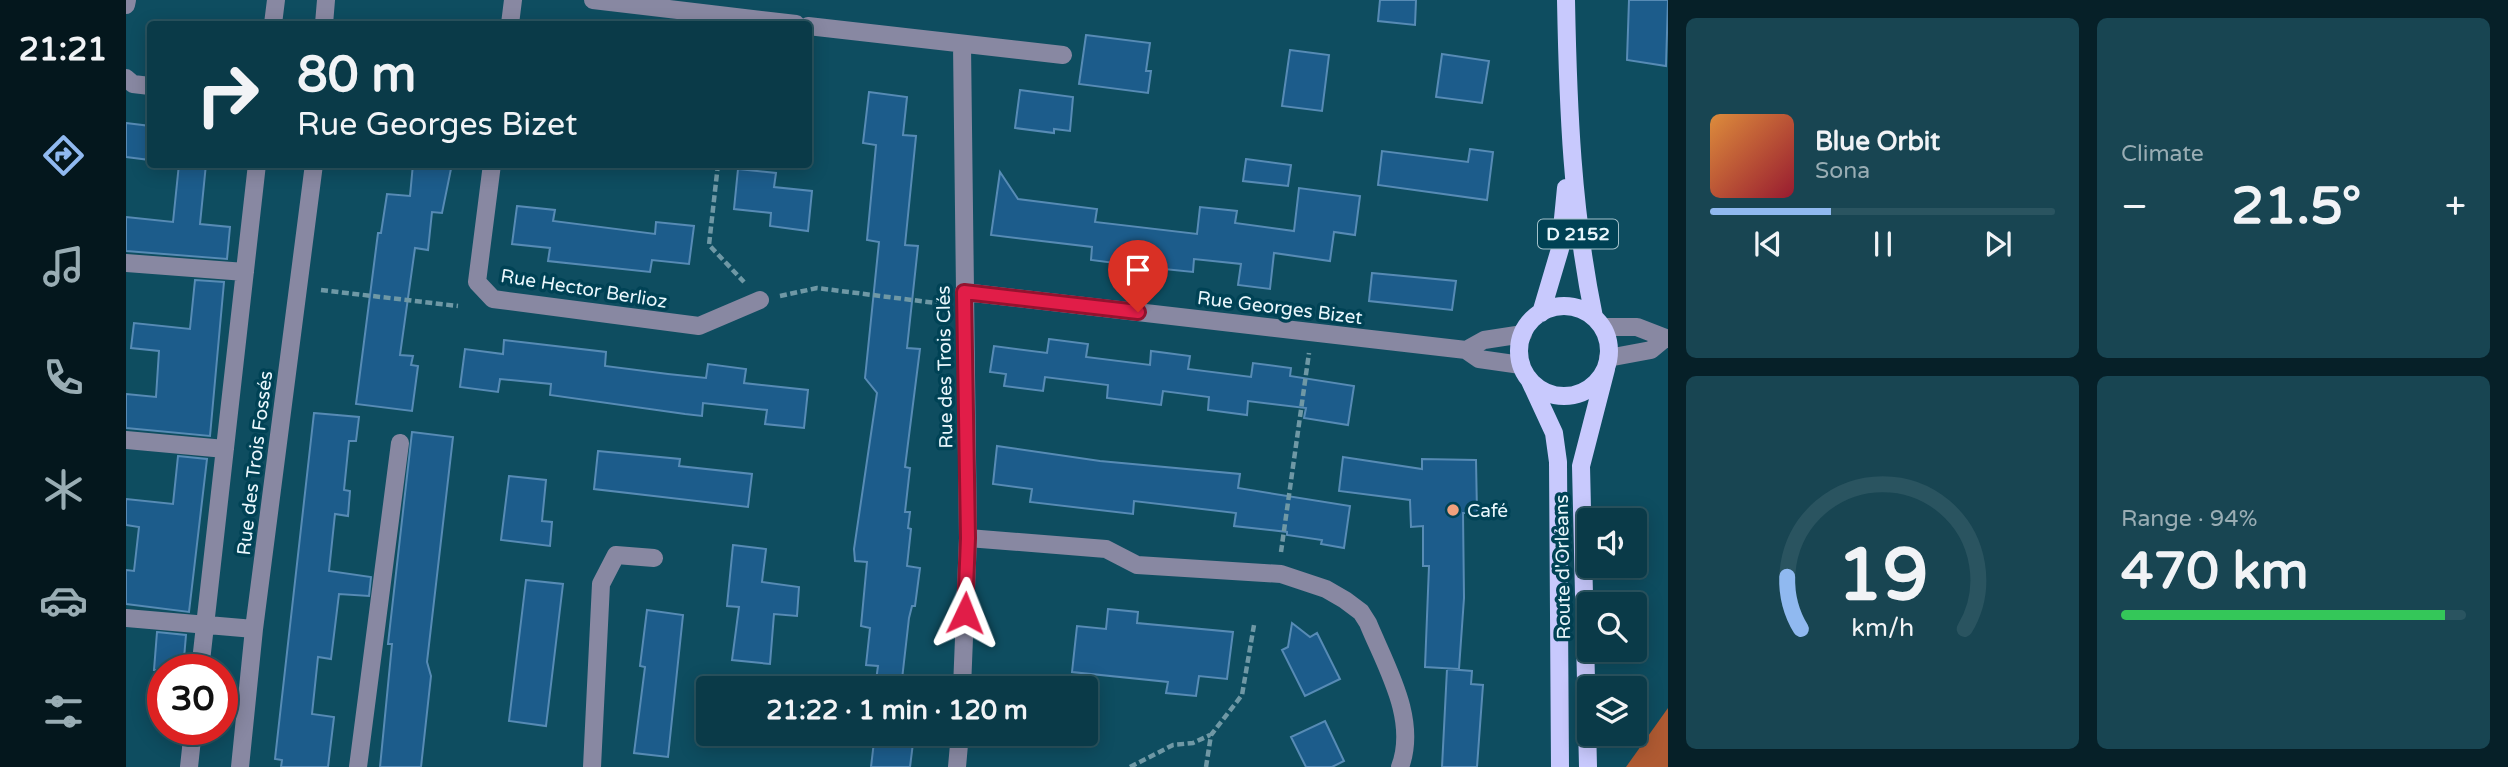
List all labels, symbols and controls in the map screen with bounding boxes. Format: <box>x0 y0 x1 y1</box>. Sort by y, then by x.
text: 21:21 <box>19 31 107 69</box>
text: 80 m <box>297 46 416 105</box>
icon: right <box>182 49 273 140</box>
text: Rue Georges Bizet <box>297 106 577 144</box>
text: Blue Orbit <box>1815 126 1940 157</box>
icon: directions <box>39 131 88 180</box>
text: Climate <box>2121 140 2204 168</box>
text: Sona <box>1815 157 1870 185</box>
text: 21.5° <box>2231 175 2361 238</box>
text: − <box>2121 184 2148 230</box>
text: + <box>2445 184 2466 230</box>
road number: D 2152 <box>1538 220 1618 248</box>
icon: previous <box>1749 225 1787 263</box>
icon: pause <box>1864 225 1902 263</box>
icon: next <box>1979 225 2017 263</box>
pin <box>1108 240 1168 312</box>
icon: music <box>39 242 88 291</box>
icon: arrive <box>1119 251 1157 289</box>
street label: Rue Hector Berlioz <box>499 265 669 313</box>
street label: Rue des Trois Clés <box>933 285 957 449</box>
street label: Rue Georges Bizet <box>1196 287 1364 329</box>
icon: phone <box>39 353 88 402</box>
street label: Rue des Trois Fossés <box>233 370 277 557</box>
icon: climate <box>39 465 88 514</box>
street label: Route d'Orléans <box>1551 494 1575 640</box>
place label: Café <box>1467 500 1508 522</box>
marker: Café <box>1445 502 1461 518</box>
text: Range · 94% <box>2121 505 2257 533</box>
map controls <box>1577 508 1647 746</box>
button: sound <box>1577 508 1647 578</box>
text: 19 <box>1837 532 1928 620</box>
text: 470 km <box>2121 540 2309 603</box>
icon: car <box>39 576 88 625</box>
position arrow <box>928 576 1002 650</box>
button: search <box>1577 592 1647 662</box>
text: km/h <box>1851 612 1914 642</box>
speed limit sign: 30 <box>147 654 238 745</box>
button: layers <box>1577 676 1647 746</box>
icon: filters <box>39 687 88 736</box>
text: 21:22 · 1 min · 120 m <box>766 695 1028 726</box>

